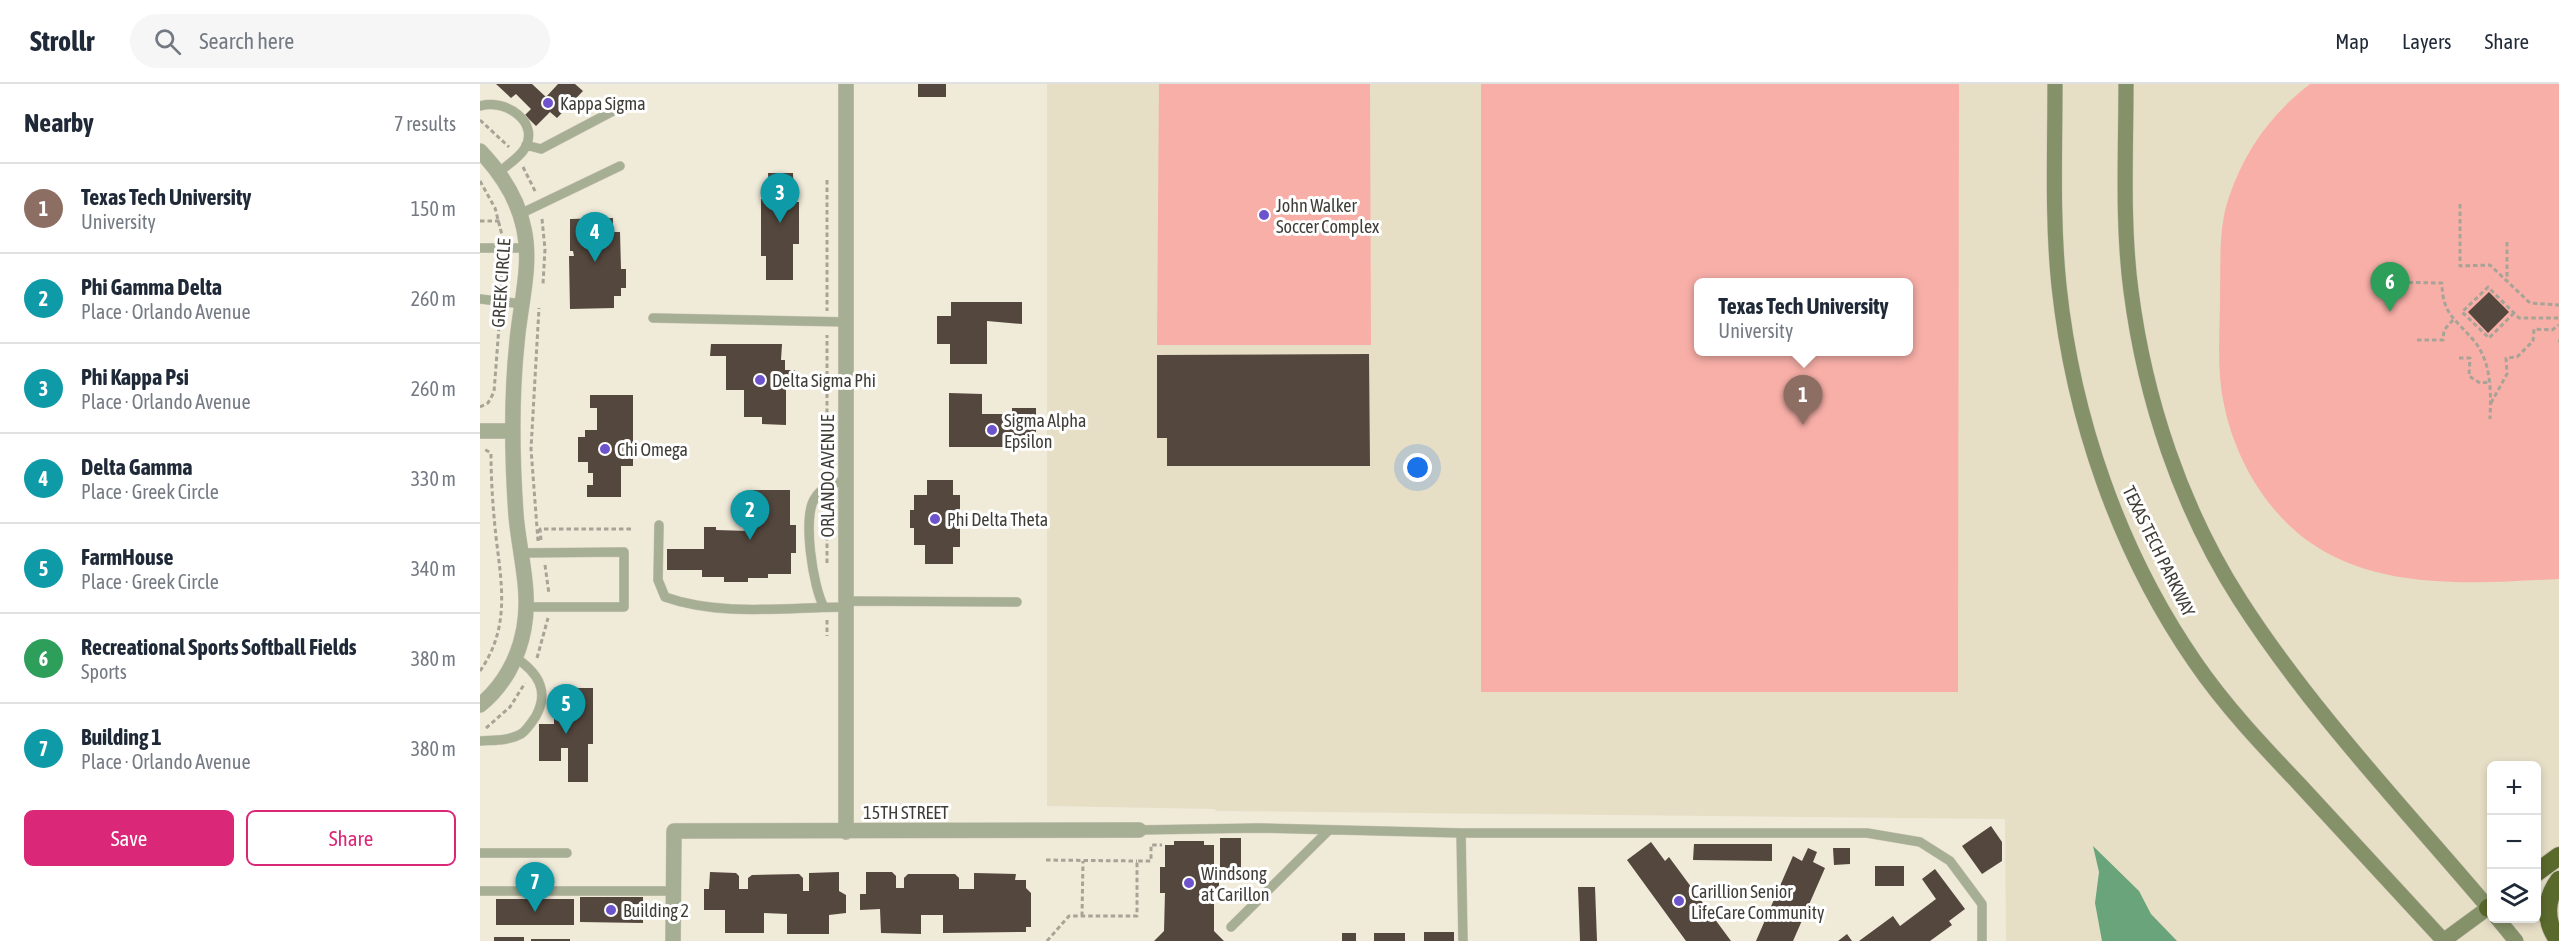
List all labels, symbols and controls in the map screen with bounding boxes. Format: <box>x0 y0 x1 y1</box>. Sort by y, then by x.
search box <box>130 14 550 68</box>
text: Strollr <box>30 25 94 57</box>
icon: search <box>151 25 184 58</box>
text: Search here <box>199 28 294 54</box>
text: Map <box>2335 29 2369 53</box>
text: Layers <box>2402 29 2452 53</box>
text: Share <box>2485 29 2529 53</box>
place label: Kappa Sigma <box>560 93 646 114</box>
marker: Kappa Sigma <box>541 96 555 110</box>
text: Nearby <box>24 108 94 138</box>
text: 7 results <box>394 112 456 135</box>
pin: 3 <box>760 174 800 223</box>
text: Texas Tech University <box>81 184 251 210</box>
place label: John Walker Soccer Complex <box>1276 195 1379 237</box>
text: 1 <box>39 197 48 220</box>
text: 150 m <box>411 197 456 220</box>
marker: John Walker Soccer Complex <box>1257 208 1271 222</box>
text: University <box>81 210 156 233</box>
pin: 4 <box>576 212 614 262</box>
street label: GREEK CIRCLE <box>487 237 515 328</box>
pin: 6 <box>2370 262 2410 312</box>
text: Phi Gamma Delta <box>81 274 222 300</box>
popup <box>1694 278 1913 356</box>
text: 2 <box>39 287 48 310</box>
text: 260 m <box>411 287 456 310</box>
text: Texas Tech University <box>1718 293 1889 319</box>
text: Place · Orlando Avenue <box>81 300 251 323</box>
text: University <box>1718 319 1793 342</box>
text: Phi Kappa Psi <box>81 364 189 390</box>
place label: Delta Sigma Phi <box>772 370 876 391</box>
marker: Delta Sigma Phi <box>753 373 767 387</box>
pin: 1 <box>1784 376 1822 425</box>
text: 3 <box>39 377 48 400</box>
text: 260 m <box>411 377 456 400</box>
text: Place · Orlando Avenue <box>81 390 251 413</box>
place label: Sigma Alpha Epsilon <box>1004 410 1086 452</box>
street label: ORLANDO AVENUE <box>817 414 838 537</box>
marker: Sigma Alpha Epsilon <box>985 423 999 437</box>
place label: Chi Omega <box>617 439 688 460</box>
marker: Chi Omega <box>598 442 612 456</box>
your location <box>1403 453 1432 482</box>
text: Delta Gamma <box>81 454 193 480</box>
text: 4 <box>39 467 48 490</box>
text: 330 m <box>411 467 456 490</box>
text: Place · Greek Circle <box>81 480 219 503</box>
street label: TEXAS TECH PARKWAY <box>2118 482 2200 620</box>
pin: 2 <box>730 490 770 540</box>
place label: Phi Delta Theta <box>947 509 1048 530</box>
marker: Phi Delta Theta <box>928 512 942 526</box>
text: FarmHouse <box>81 544 174 570</box>
text: 5 <box>39 557 48 580</box>
text: 340 m <box>411 557 456 580</box>
text: Place · Greek Circle <box>81 570 219 593</box>
text: Recreational Sports Softball Fields <box>81 634 357 660</box>
text: 6 <box>39 647 48 670</box>
text: 380 m <box>411 647 456 670</box>
text: Sports <box>81 660 127 683</box>
pin: 5 <box>546 684 586 734</box>
text: Building 1 <box>81 724 162 750</box>
text: 7 <box>39 737 48 760</box>
text: 380 m <box>411 737 456 760</box>
text: Place · Orlando Avenue <box>81 750 251 773</box>
map controls <box>2487 761 2541 923</box>
button: + <box>2487 761 2541 815</box>
street label: 15TH STREET <box>863 802 949 823</box>
button: Save <box>24 810 234 866</box>
button: Share <box>246 810 456 866</box>
button: − <box>2487 815 2541 869</box>
pin: 7 <box>516 862 554 912</box>
place label: Windsong at Carillon <box>1201 863 1270 905</box>
button: layers <box>2487 869 2541 923</box>
marker: Windsong at Carillon <box>1182 876 1196 890</box>
place label: Carillion Senior LifeCare Community <box>1691 881 1824 923</box>
marker: Carillion Senior LifeCare Community <box>1672 894 1686 908</box>
place label: Building 2 <box>623 900 689 921</box>
marker: Building 2 <box>604 903 618 917</box>

